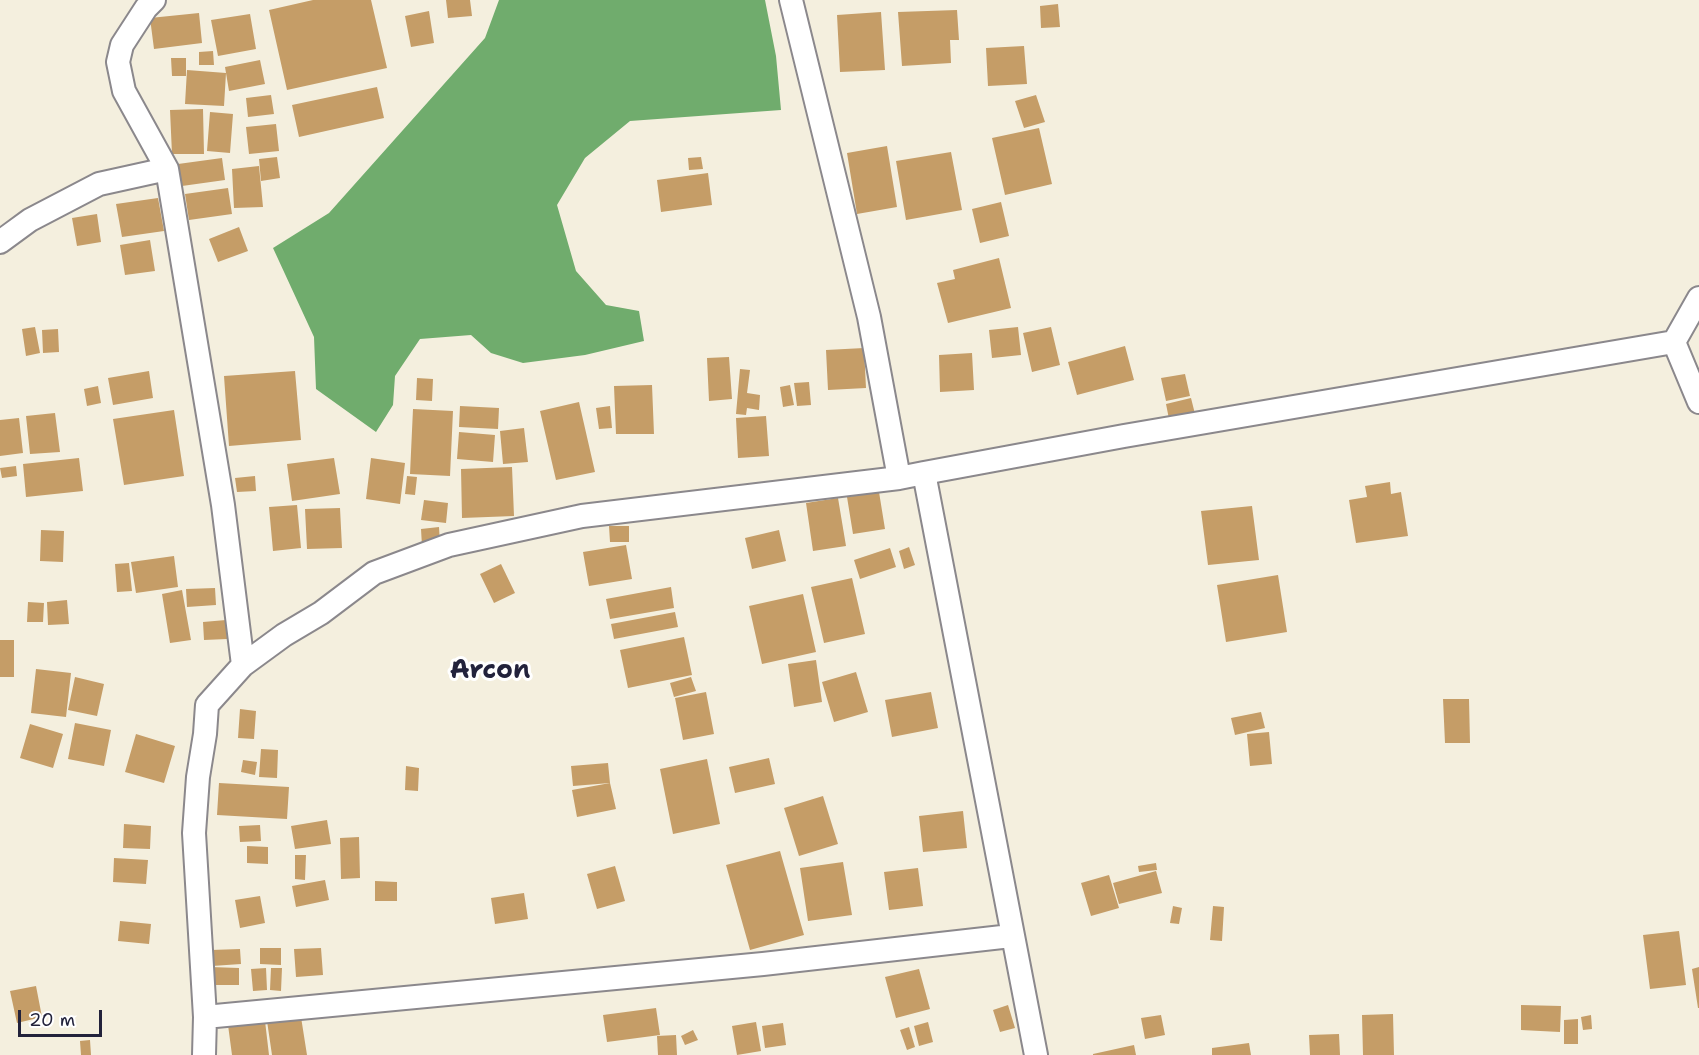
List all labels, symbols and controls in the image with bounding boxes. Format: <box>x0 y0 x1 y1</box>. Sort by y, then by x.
district label: Arcon <box>450 655 530 687</box>
scale bar <box>21 998 105 1036</box>
text: 20 m <box>29 1008 75 1032</box>

